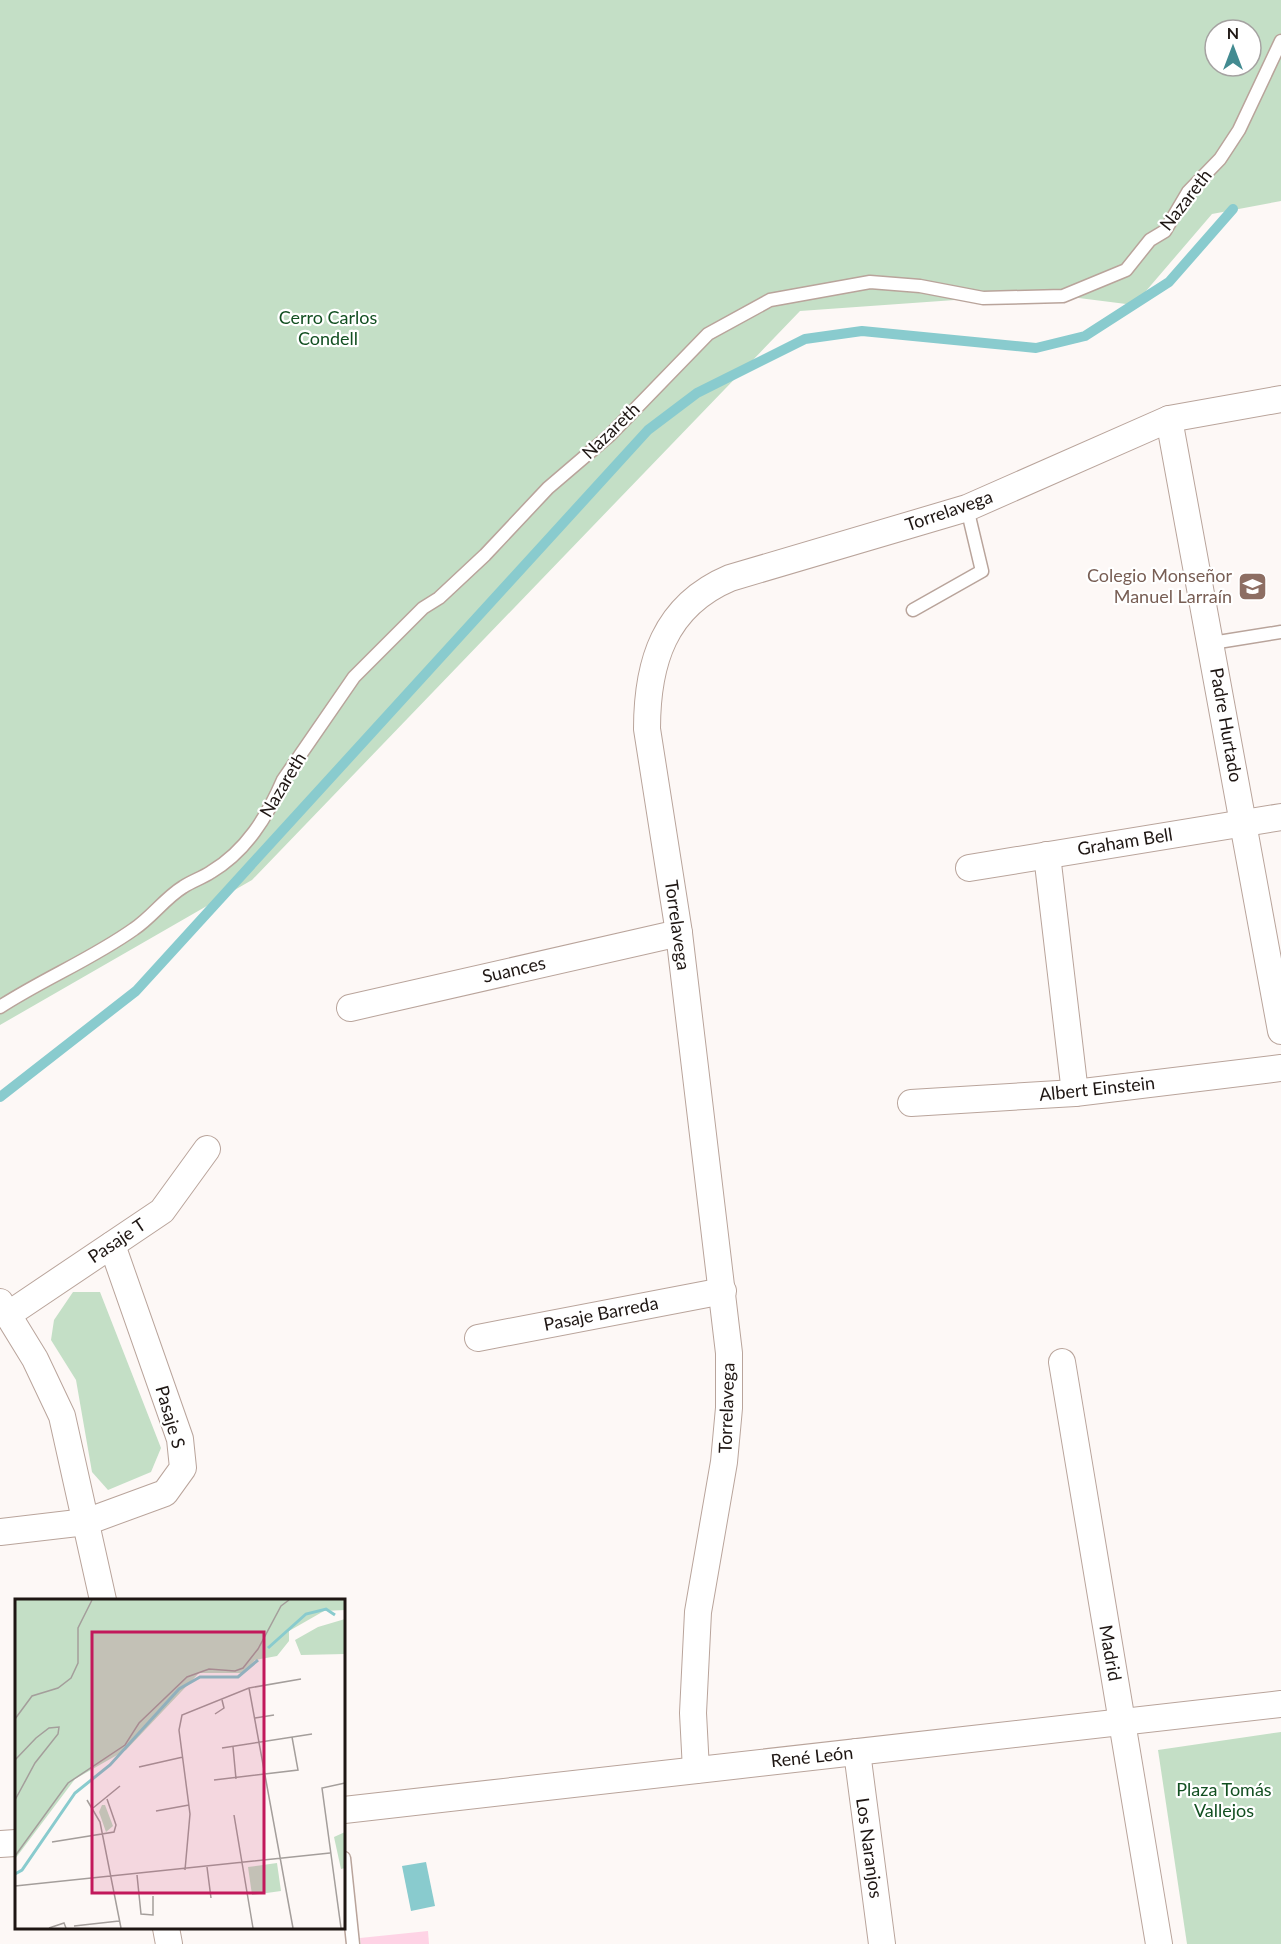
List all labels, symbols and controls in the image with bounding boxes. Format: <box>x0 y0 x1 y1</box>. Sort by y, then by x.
north arrow <box>1203 18 1263 78</box>
text: N <box>1227 23 1239 42</box>
street label: Nazareth <box>1154 164 1216 234</box>
park label: Cerro Carlos Condell <box>279 306 378 349</box>
street label: Nazareth <box>577 397 644 463</box>
street label: Torrelavega <box>902 485 995 535</box>
place label: Colegio Monseñor Manuel Larraín <box>1087 564 1232 607</box>
school or university icon: Colegio Monseñor Manuel Larraín <box>1237 570 1269 602</box>
street label: Padre Hurtado <box>1206 666 1248 784</box>
street label: Nazareth <box>254 748 310 821</box>
street label: Graham Bell <box>1076 823 1174 859</box>
street label: Torrelavega <box>661 878 695 971</box>
street label: Suances <box>480 951 548 987</box>
street label: Albert Einstein <box>1038 1071 1156 1105</box>
street label: Pasaje T <box>83 1213 150 1267</box>
street label: Pasaje Barreda <box>542 1291 660 1335</box>
street label: Torrelavega <box>713 1362 739 1454</box>
street label: Pasaje S <box>152 1383 190 1451</box>
inset map <box>15 1599 345 1929</box>
street label: Madrid <box>1095 1623 1127 1683</box>
street label: René León <box>770 1741 854 1771</box>
park label: Plaza Tomás Vallejos <box>1176 1778 1272 1821</box>
street label: Los Naranjos <box>852 1796 888 1900</box>

